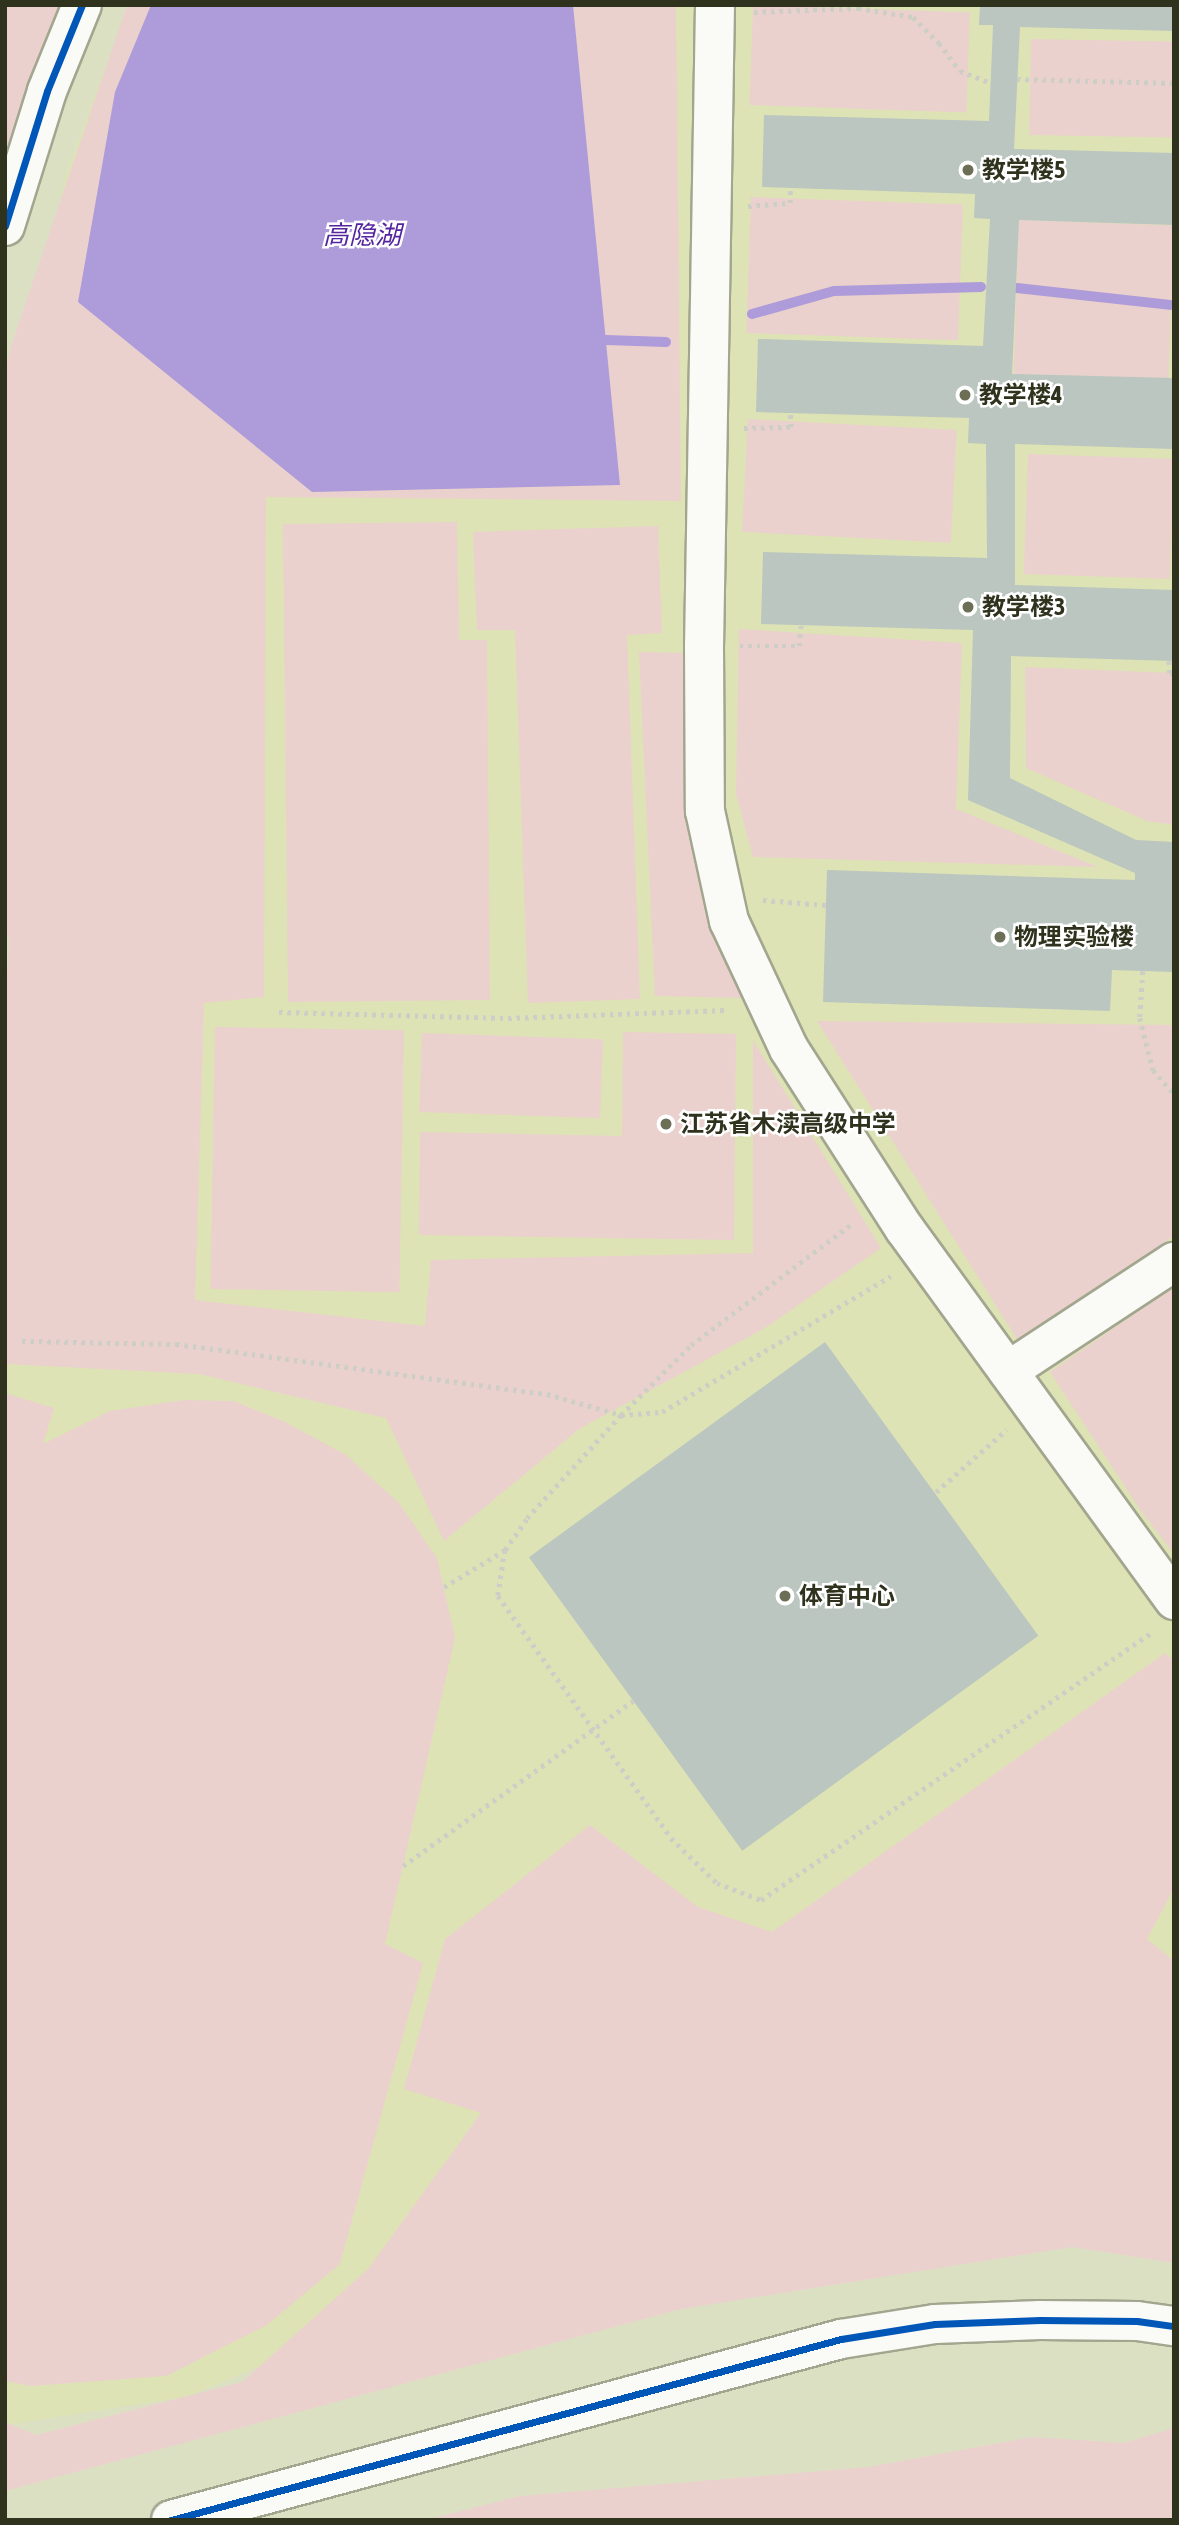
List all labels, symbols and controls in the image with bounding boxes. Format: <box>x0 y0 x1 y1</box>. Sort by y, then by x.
place label: 教学楼5 <box>982 156 1065 184</box>
marker: 教学楼5 <box>960 162 976 178</box>
water label: 高隐湖 <box>323 220 401 252</box>
place label: 教学楼4 <box>979 381 1062 409</box>
marker: 教学楼4 <box>957 387 973 403</box>
place label: 教学楼3 <box>982 593 1065 621</box>
marker: 教学楼3 <box>960 599 976 615</box>
place label: 物理实验楼 <box>1014 923 1134 951</box>
marker: 物理实验楼 <box>992 929 1008 945</box>
place label: 江苏省木渎高级中学 <box>680 1110 896 1138</box>
marker: 江苏省木渎高级中学 <box>658 1116 674 1132</box>
place label: 体育中心 <box>799 1582 895 1610</box>
marker: 体育中心 <box>777 1588 793 1604</box>

